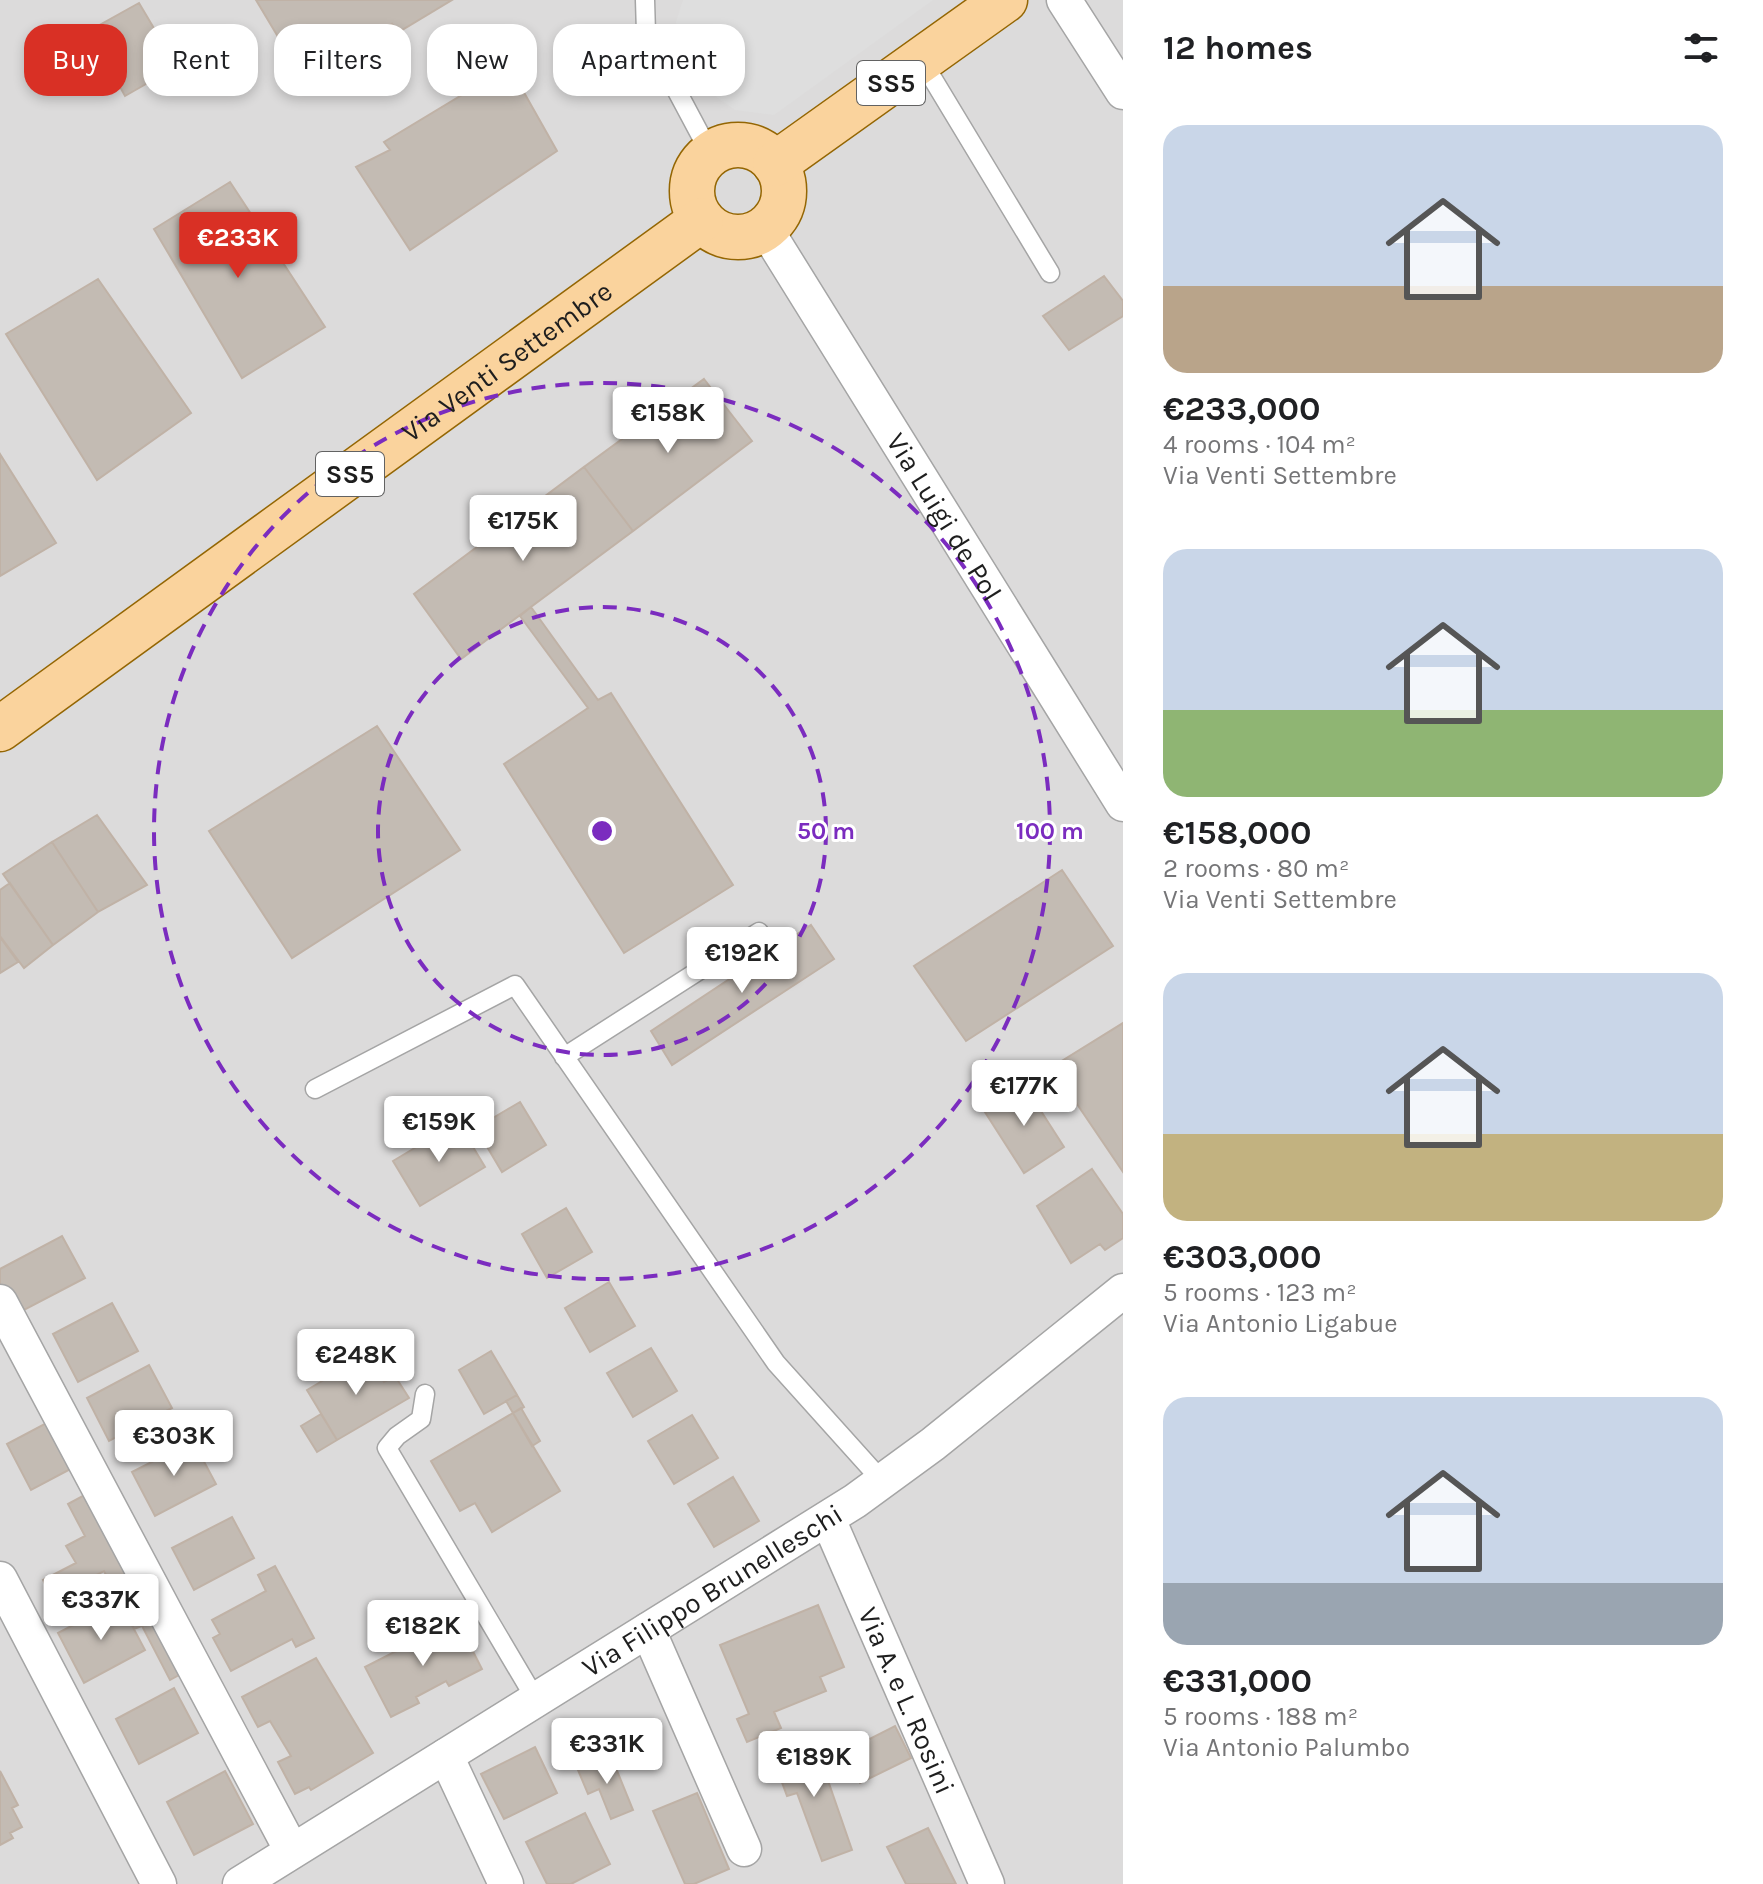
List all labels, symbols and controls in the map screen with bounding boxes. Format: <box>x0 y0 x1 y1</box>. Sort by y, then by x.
chip: Buy <box>24 24 127 96</box>
chip: Rent <box>143 24 258 96</box>
chip: Filters <box>274 24 411 96</box>
chip: New <box>427 24 537 96</box>
chip: Apartment <box>553 24 745 96</box>
icon: filters <box>1679 26 1723 70</box>
text: 12 homes <box>1163 28 1313 68</box>
road number: SS5 <box>857 61 925 105</box>
icon: home <box>1371 177 1515 321</box>
pin: €233K <box>182 212 294 280</box>
text: €233K <box>197 222 279 253</box>
street label: Via Venti Settembre <box>395 274 618 449</box>
pin: €158K <box>612 387 724 455</box>
text: €233,000 <box>1163 389 1321 429</box>
text: €158K <box>631 397 705 428</box>
street label: Via Luigi de Pol <box>879 427 1009 607</box>
text: 4 rooms · 104 m² <box>1163 429 1356 460</box>
road number: SS5 <box>316 452 384 496</box>
text: Via Venti Settembre <box>1163 460 1397 491</box>
pin: €175K <box>467 495 579 563</box>
text: €175K <box>488 505 558 536</box>
icon: home <box>1371 601 1515 745</box>
text: €158,000 <box>1163 813 1312 853</box>
centre of rings <box>588 817 616 845</box>
text: 50 m <box>797 817 855 845</box>
text: 100 m <box>1016 817 1084 845</box>
text: 2 rooms · 80 m² <box>1163 853 1349 884</box>
text: Via Venti Settembre <box>1163 884 1397 915</box>
pin: €192K <box>686 927 798 995</box>
text: €192K <box>705 937 779 968</box>
icon: home <box>1371 1025 1515 1169</box>
pin: €177K <box>968 1060 1080 1128</box>
text: €177K <box>990 1070 1058 1101</box>
pin: €159K <box>383 1096 495 1164</box>
text: €159K <box>402 1106 476 1137</box>
text: €303,000 <box>1163 1237 1321 1277</box>
text: 5 rooms · 123 m² <box>1163 1277 1357 1308</box>
text: Via Antonio Ligabue <box>1163 1308 1398 1339</box>
pin: €248K <box>300 1329 412 1397</box>
text: €248K <box>315 1339 397 1370</box>
pin: €303K <box>118 1410 230 1478</box>
text: €303K <box>133 1420 215 1451</box>
icon: home <box>1371 1449 1515 1593</box>
street label: Via Filippo Brunelleschi <box>576 1497 848 1684</box>
pin: €337K <box>45 1574 157 1642</box>
text: €337K <box>62 1584 140 1615</box>
pin: €182K <box>367 1600 479 1668</box>
street label: Via A. e L. Rosini <box>851 1602 962 1799</box>
text: €182K <box>385 1610 461 1641</box>
text: €331,000 <box>1163 1661 1312 1701</box>
text: 5 rooms · 188 m² <box>1163 1701 1358 1732</box>
pin: €331K <box>551 1718 663 1786</box>
text: €331K <box>569 1728 645 1759</box>
pin: €189K <box>758 1731 870 1799</box>
text: Via Antonio Palumbo <box>1163 1732 1410 1763</box>
text: €189K <box>776 1741 852 1772</box>

